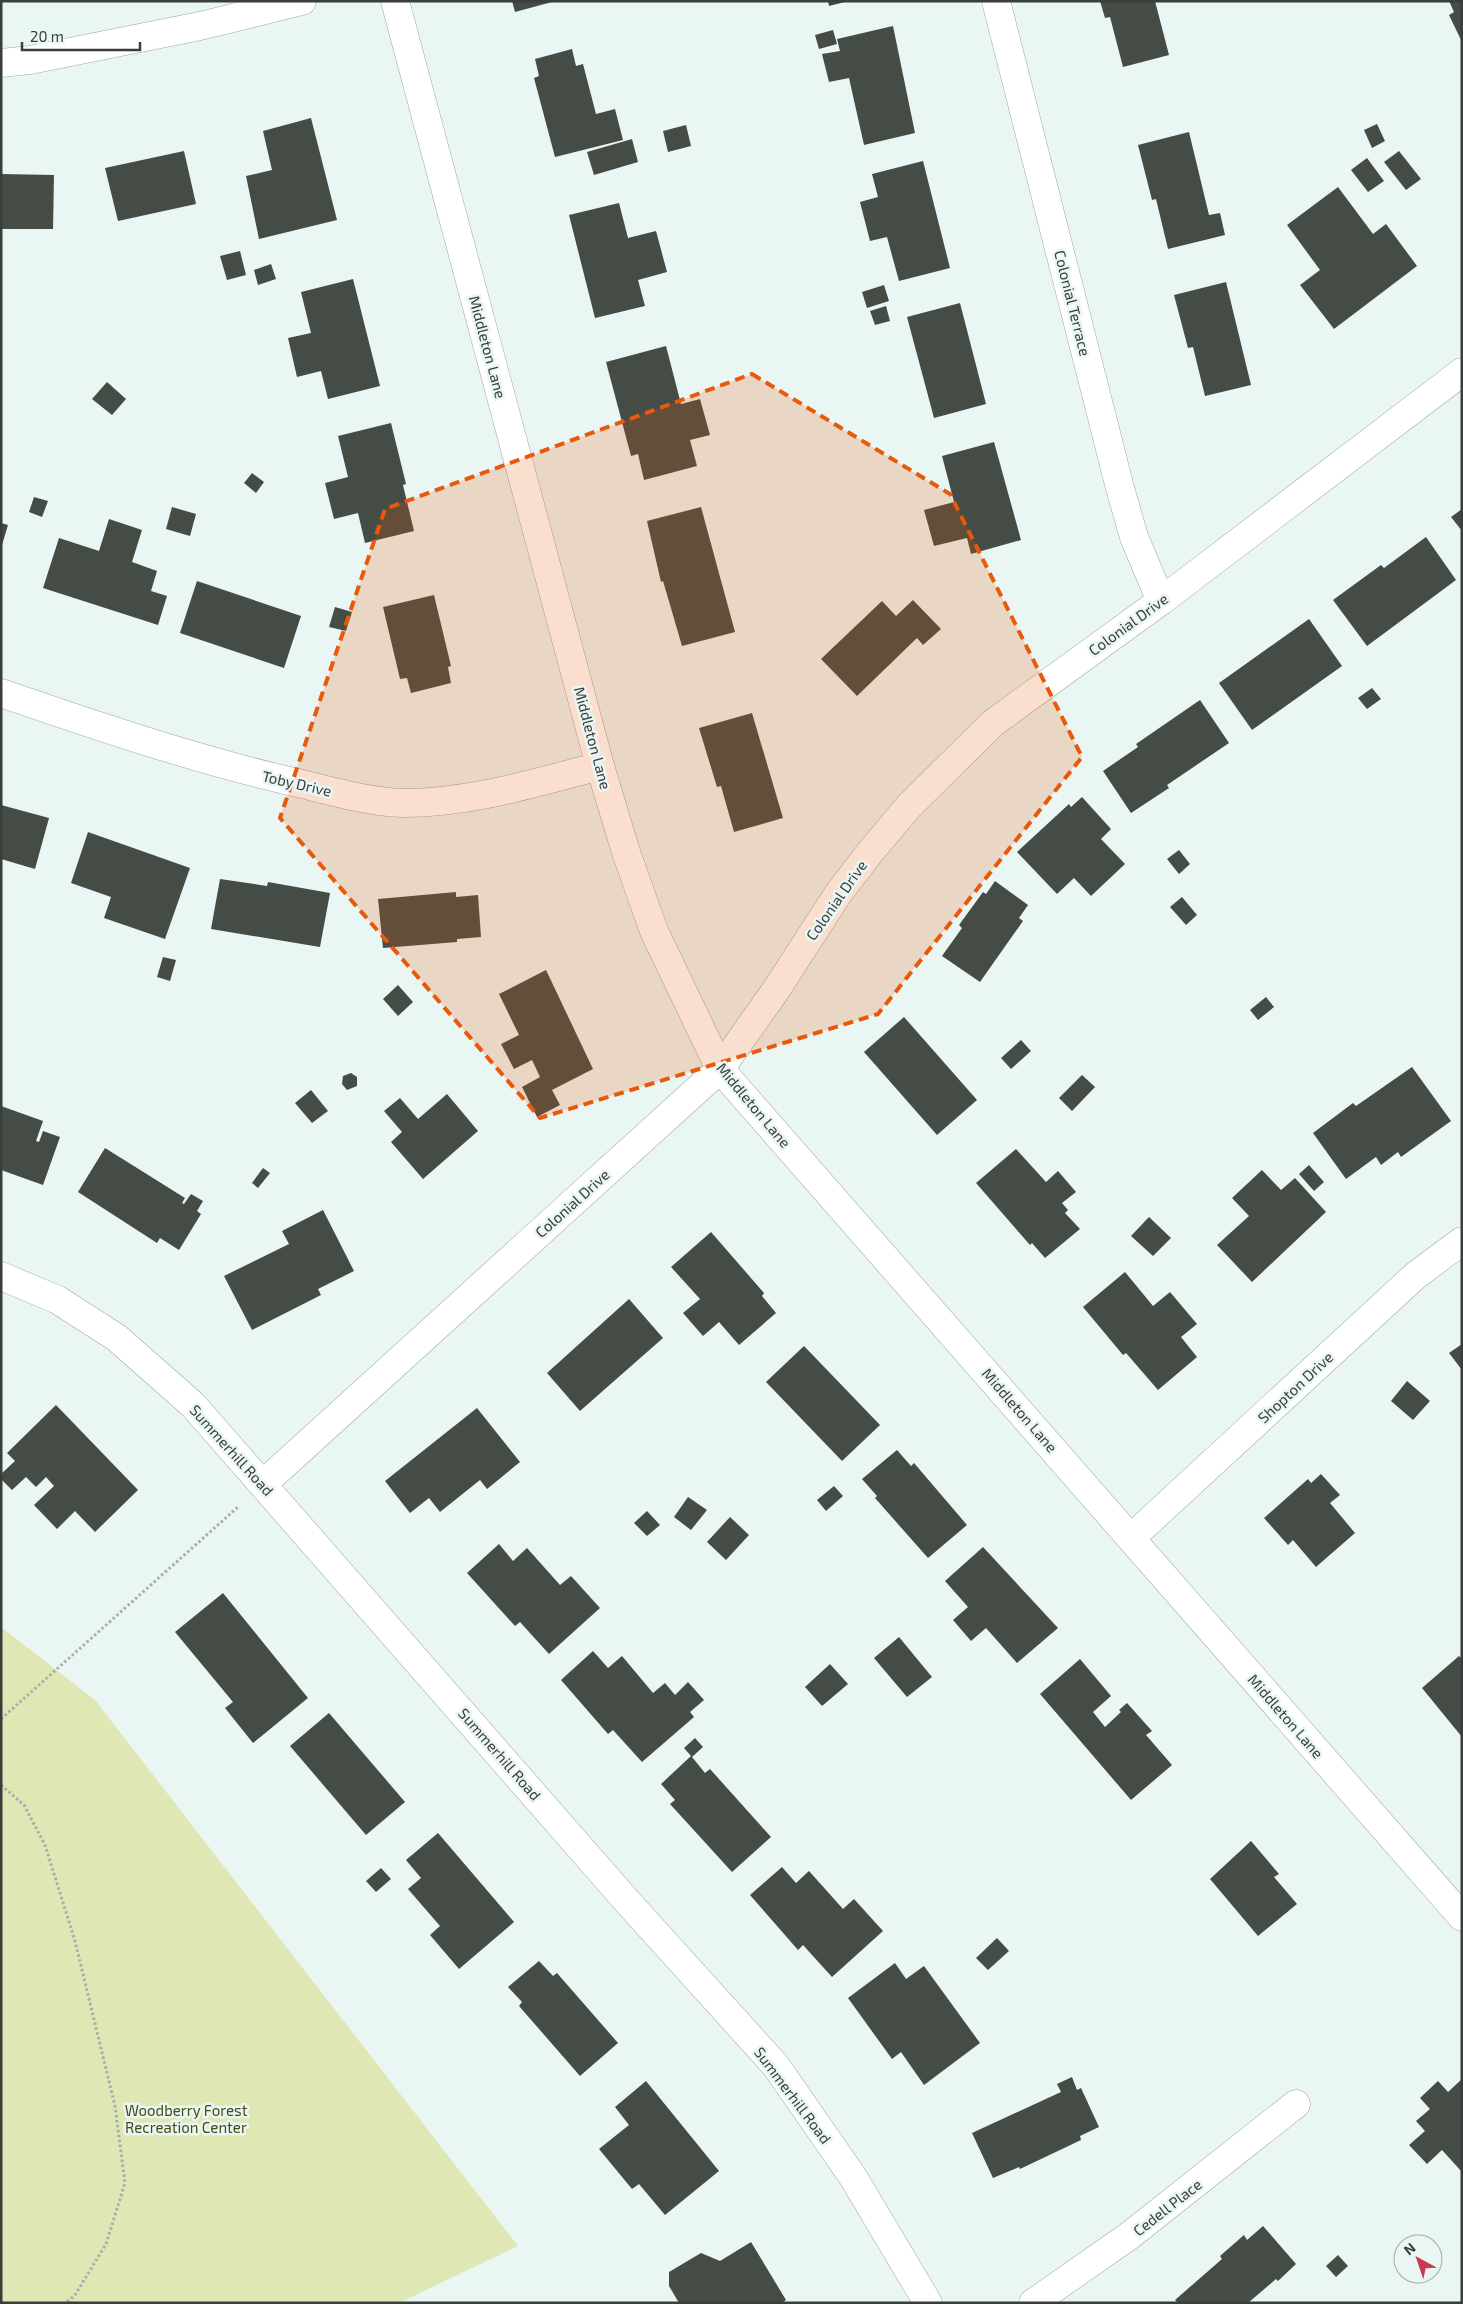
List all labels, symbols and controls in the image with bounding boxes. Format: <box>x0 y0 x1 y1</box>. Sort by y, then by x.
scale bar <box>22 20 140 52</box>
text: 20 m <box>30 27 64 45</box>
street label: Colonial Terrace <box>1051 248 1095 358</box>
street label: Middleton Lane <box>466 294 510 400</box>
street label: Colonial Drive <box>1085 589 1171 659</box>
street label: Middleton Lane <box>571 685 615 791</box>
street label: Toby Drive <box>261 766 333 800</box>
street label: Colonial Drive <box>802 856 870 944</box>
street label: Middleton Lane <box>713 1059 795 1151</box>
street label: Colonial Drive <box>531 1165 613 1241</box>
street label: Shopton Drive <box>1254 1348 1336 1426</box>
street label: Middleton Lane <box>979 1364 1061 1456</box>
street label: Summerhill Road <box>186 1401 278 1499</box>
street label: Middleton Lane <box>1245 1670 1327 1762</box>
street label: Summerhill Road <box>455 1704 545 1804</box>
street label: Summerhill Road <box>751 2043 835 2147</box>
park label: Woodberry Forest Recreation Center <box>125 2101 248 2136</box>
street label: Cedell Place <box>1129 2175 1205 2239</box>
north arrow <box>1393 2234 1443 2284</box>
text: N <box>1400 2239 1419 2258</box>

